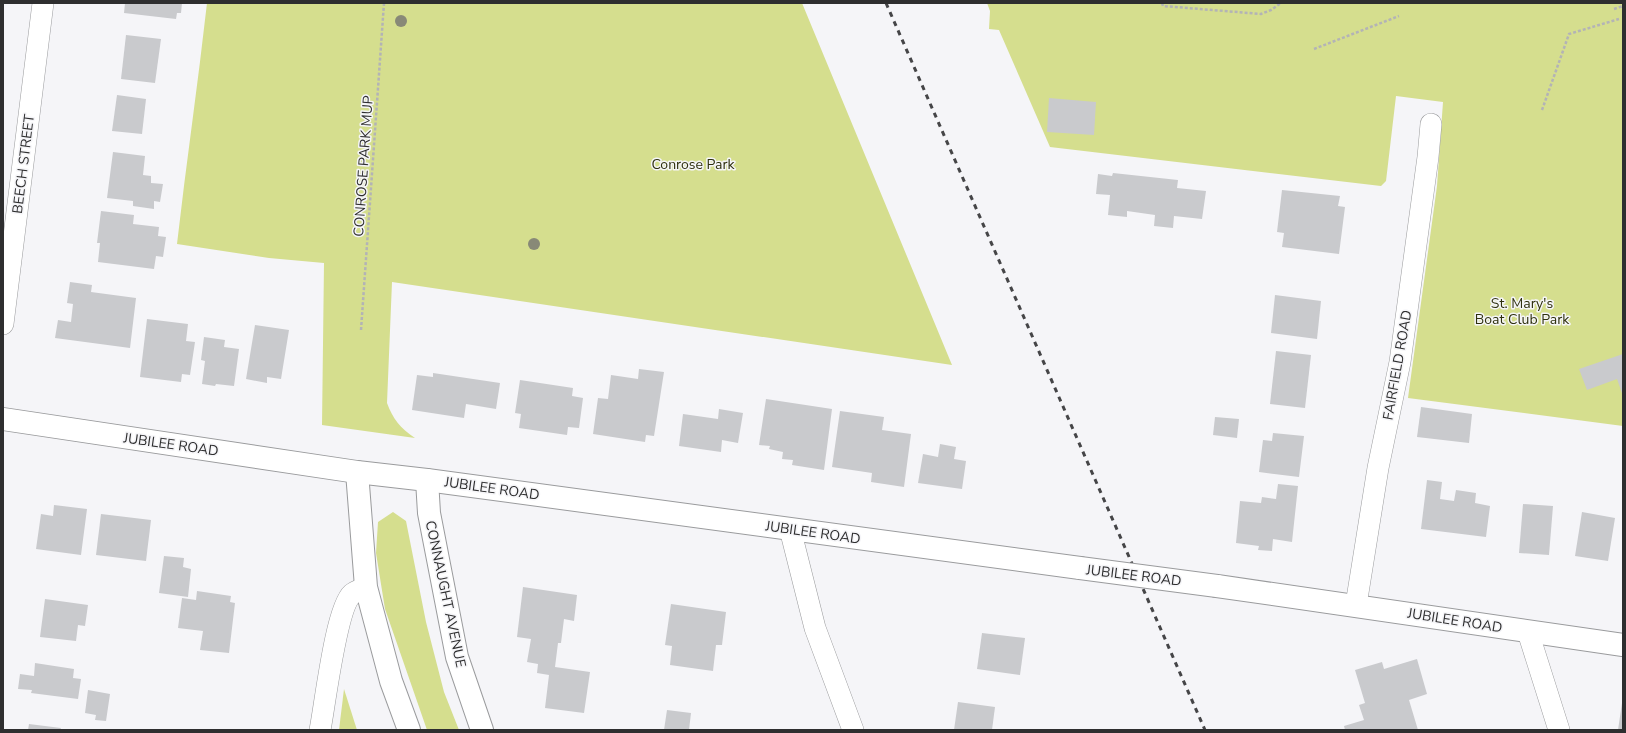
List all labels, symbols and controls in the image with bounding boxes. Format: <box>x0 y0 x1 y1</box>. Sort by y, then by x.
street label: CONROSE PARK MUP <box>349 95 378 237</box>
street label: BEECH STREET <box>8 113 39 215</box>
park label: Conrose Park <box>651 155 736 174</box>
park label: St. Mary's Boat Club Park <box>1475 294 1570 329</box>
street label: FAIRFIELD ROAD <box>1378 309 1417 422</box>
street label: JUBILEE ROAD <box>121 428 220 461</box>
street label: JUBILEE ROAD <box>442 472 541 505</box>
street label: JUBILEE ROAD <box>763 516 862 549</box>
street label: CONNAUGHT AVENUE <box>421 519 470 669</box>
street label: JUBILEE ROAD <box>1084 560 1183 591</box>
street label: JUBILEE ROAD <box>1405 603 1504 637</box>

